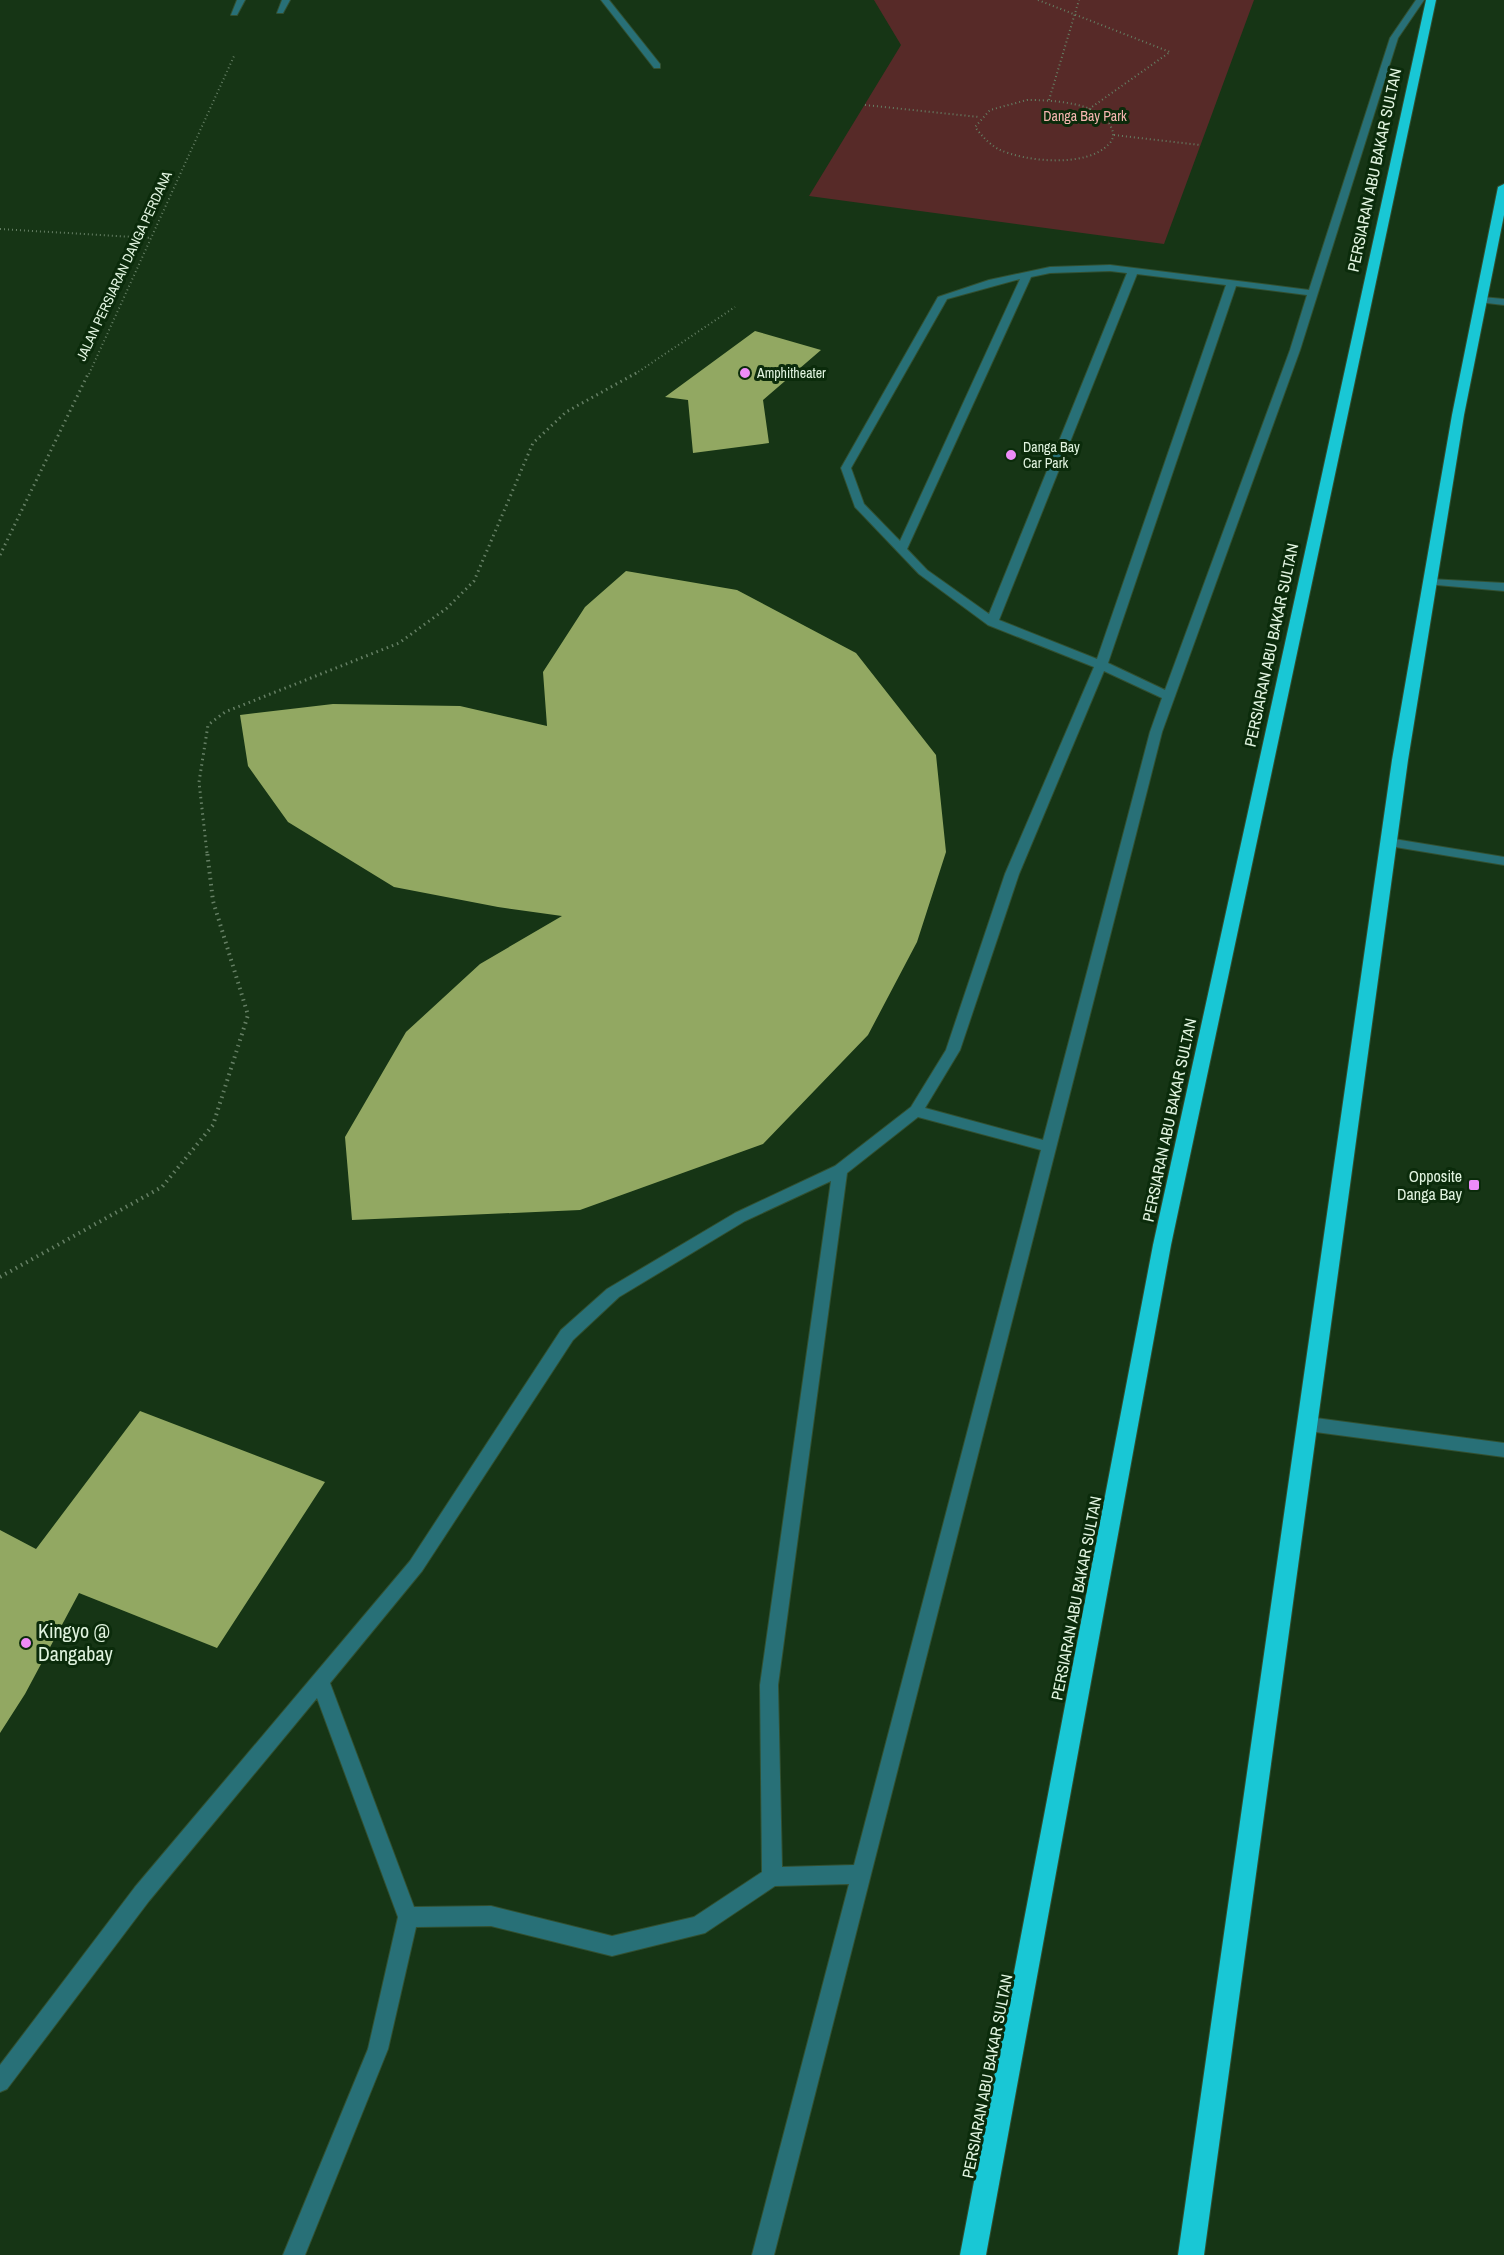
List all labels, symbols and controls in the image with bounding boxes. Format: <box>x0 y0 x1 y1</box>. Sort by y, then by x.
street label: PERSIARAN ABU BAKAR SULTAN <box>1342 66 1406 274</box>
park label: Danga Bay Park <box>1043 107 1127 125</box>
street label: JALAN PERSIARAN DANGA PERDANA <box>72 168 176 364</box>
place label: Amphitheater <box>756 364 826 382</box>
marker: Amphitheater <box>738 366 752 380</box>
place label: Danga Bay Car Park <box>1023 438 1080 472</box>
marker: Danga Bay Car Park <box>1004 448 1018 462</box>
street label: PERSIARAN ABU BAKAR SULTAN <box>1239 541 1303 749</box>
street label: PERSIARAN ABU BAKAR SULTAN <box>1137 1016 1201 1224</box>
place label: Opposite Danga Bay <box>1397 1165 1462 1205</box>
marker: Opposite Danga Bay <box>1467 1178 1481 1192</box>
street label: PERSIARAN ABU BAKAR SULTAN <box>1045 1494 1107 1702</box>
place label: Kingyo @ Dangabay <box>38 1617 114 1667</box>
marker: Kingyo @ Dangabay <box>19 1636 33 1650</box>
street label: PERSIARAN ABU BAKAR SULTAN <box>956 1972 1018 2180</box>

